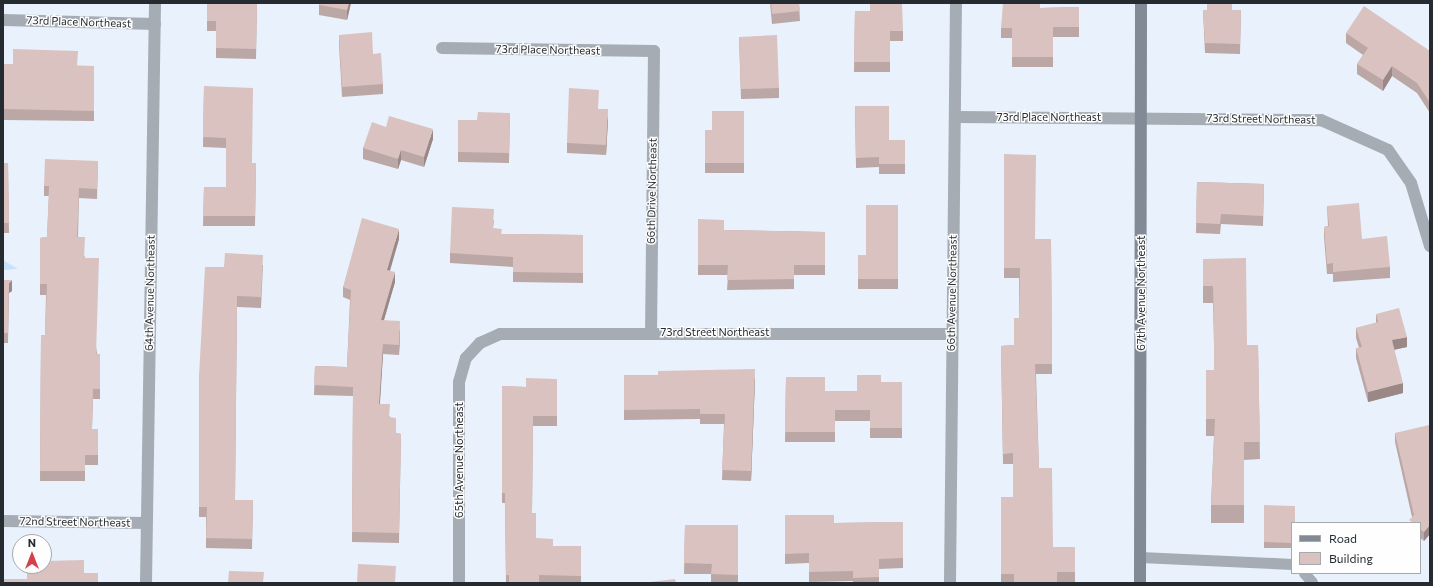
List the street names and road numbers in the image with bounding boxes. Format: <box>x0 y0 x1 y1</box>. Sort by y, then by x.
street label: 73rd Place Northeast <box>26 14 132 30</box>
street label: 73rd Place Northeast <box>496 42 600 58</box>
street label: 73rd Place Northeast <box>997 110 1101 124</box>
street label: 73rd Street Northeast <box>1206 111 1316 127</box>
street label: 66th Drive Northeast <box>644 138 660 244</box>
street label: 64th Avenue Northeast <box>142 235 158 351</box>
street label: 66th Avenue Northeast <box>944 235 960 351</box>
street label: 67th Avenue Northeast <box>1134 235 1148 351</box>
street label: 73rd Street Northeast <box>660 325 770 339</box>
street label: 65th Avenue Northeast <box>452 402 466 518</box>
street label: 72nd Street Northeast <box>19 514 131 530</box>

